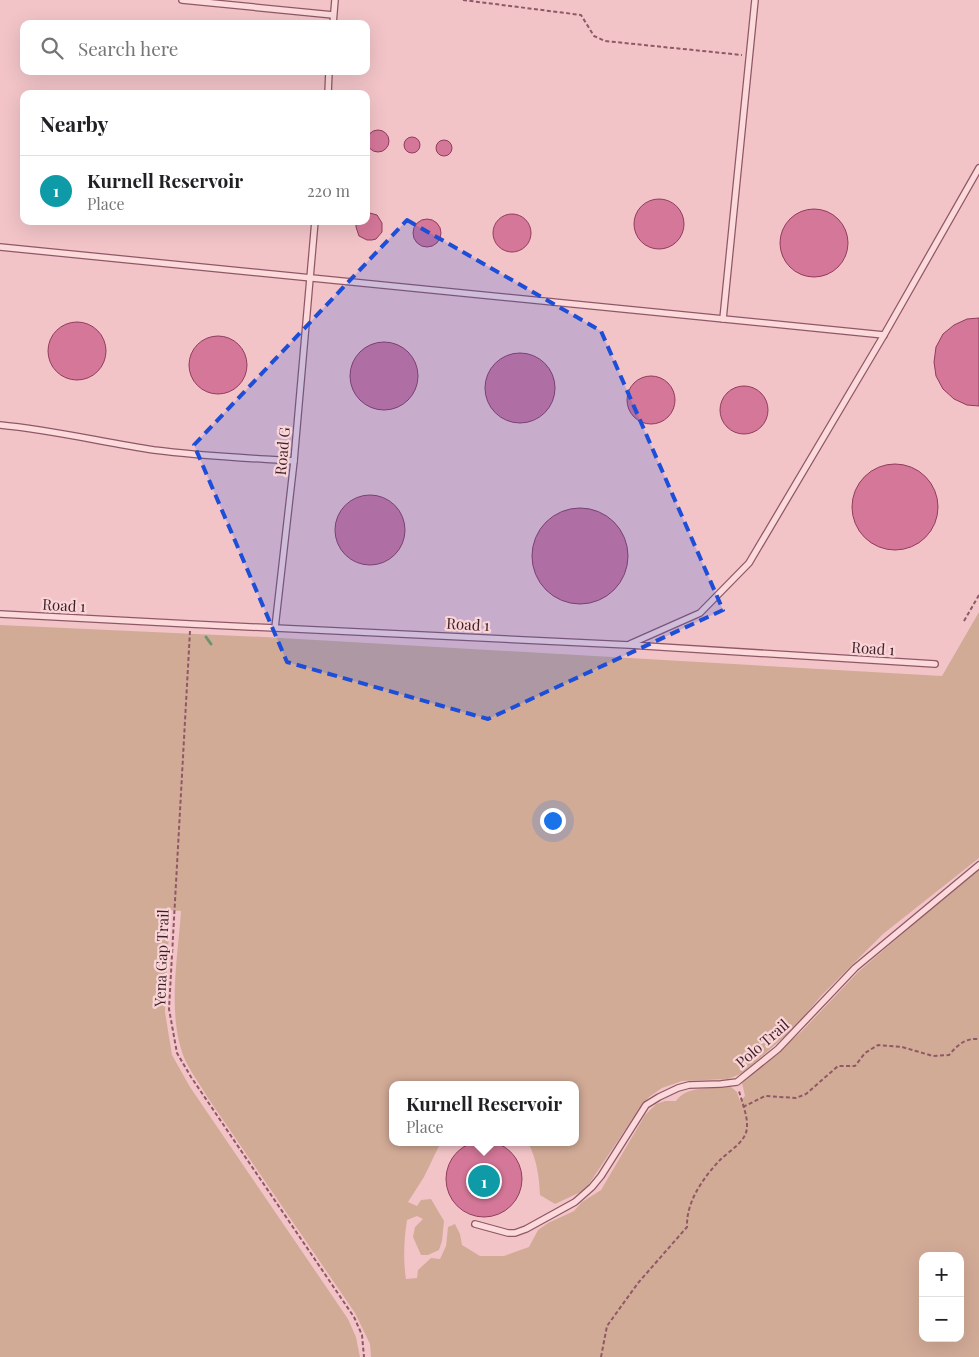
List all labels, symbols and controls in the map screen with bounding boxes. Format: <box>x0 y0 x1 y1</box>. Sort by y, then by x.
search box <box>20 20 370 75</box>
icon: search <box>38 34 66 62</box>
text: Search here <box>78 35 178 61</box>
text: Nearby <box>40 109 109 137</box>
text: Kurnell Reservoir <box>87 167 243 193</box>
text: 1 <box>53 180 59 201</box>
text: 220 m <box>307 180 350 201</box>
text: Place <box>87 193 125 214</box>
street label: Road G <box>270 426 294 476</box>
street label: Road 1 <box>42 594 87 616</box>
street label: Road 1 <box>446 613 491 635</box>
street label: Road 1 <box>851 637 896 660</box>
your location <box>540 808 566 834</box>
street label: Yena Gap Trail <box>149 909 173 1008</box>
street label: Polo Trail <box>731 1014 793 1072</box>
popup <box>389 1081 579 1146</box>
text: Kurnell Reservoir <box>406 1090 562 1116</box>
text: Place <box>406 1116 444 1137</box>
pin: 1 <box>468 1162 500 1200</box>
map controls <box>919 1252 964 1342</box>
button: + <box>919 1252 964 1297</box>
button: − <box>919 1297 964 1342</box>

